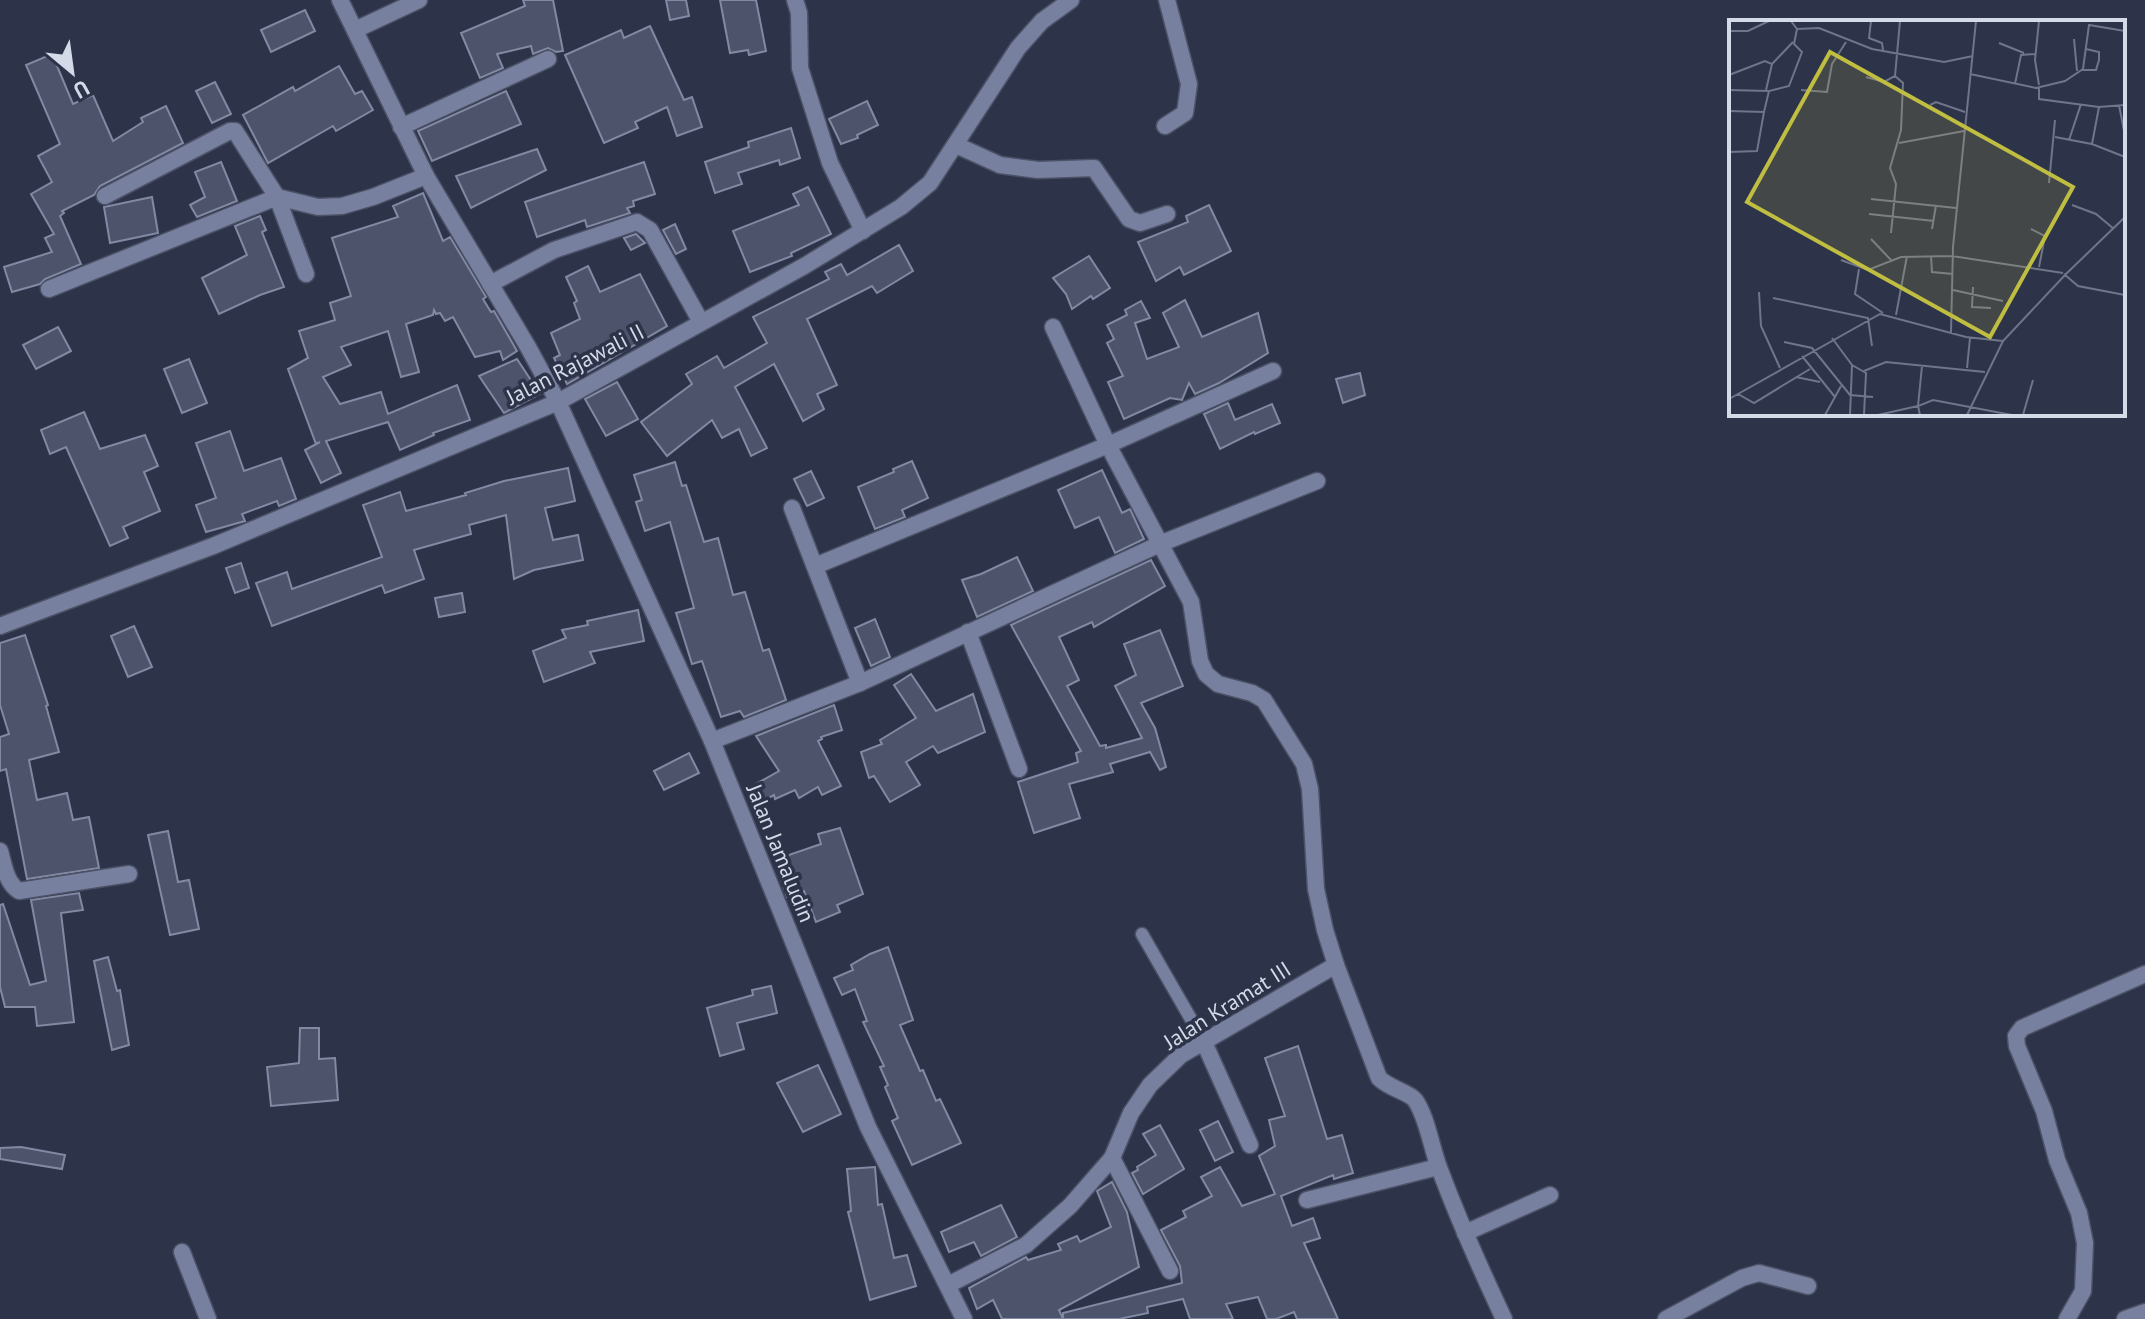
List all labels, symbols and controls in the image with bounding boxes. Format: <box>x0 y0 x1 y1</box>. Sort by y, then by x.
inset map <box>1729 20 2125 416</box>
north arrow <box>32 32 112 112</box>
text: U <box>69 74 95 105</box>
street label: Jalan Rajawali II <box>500 317 649 411</box>
street label: Jalan Jamaludin <box>740 779 821 926</box>
street label: Jalan Kramat III <box>1157 955 1296 1056</box>

